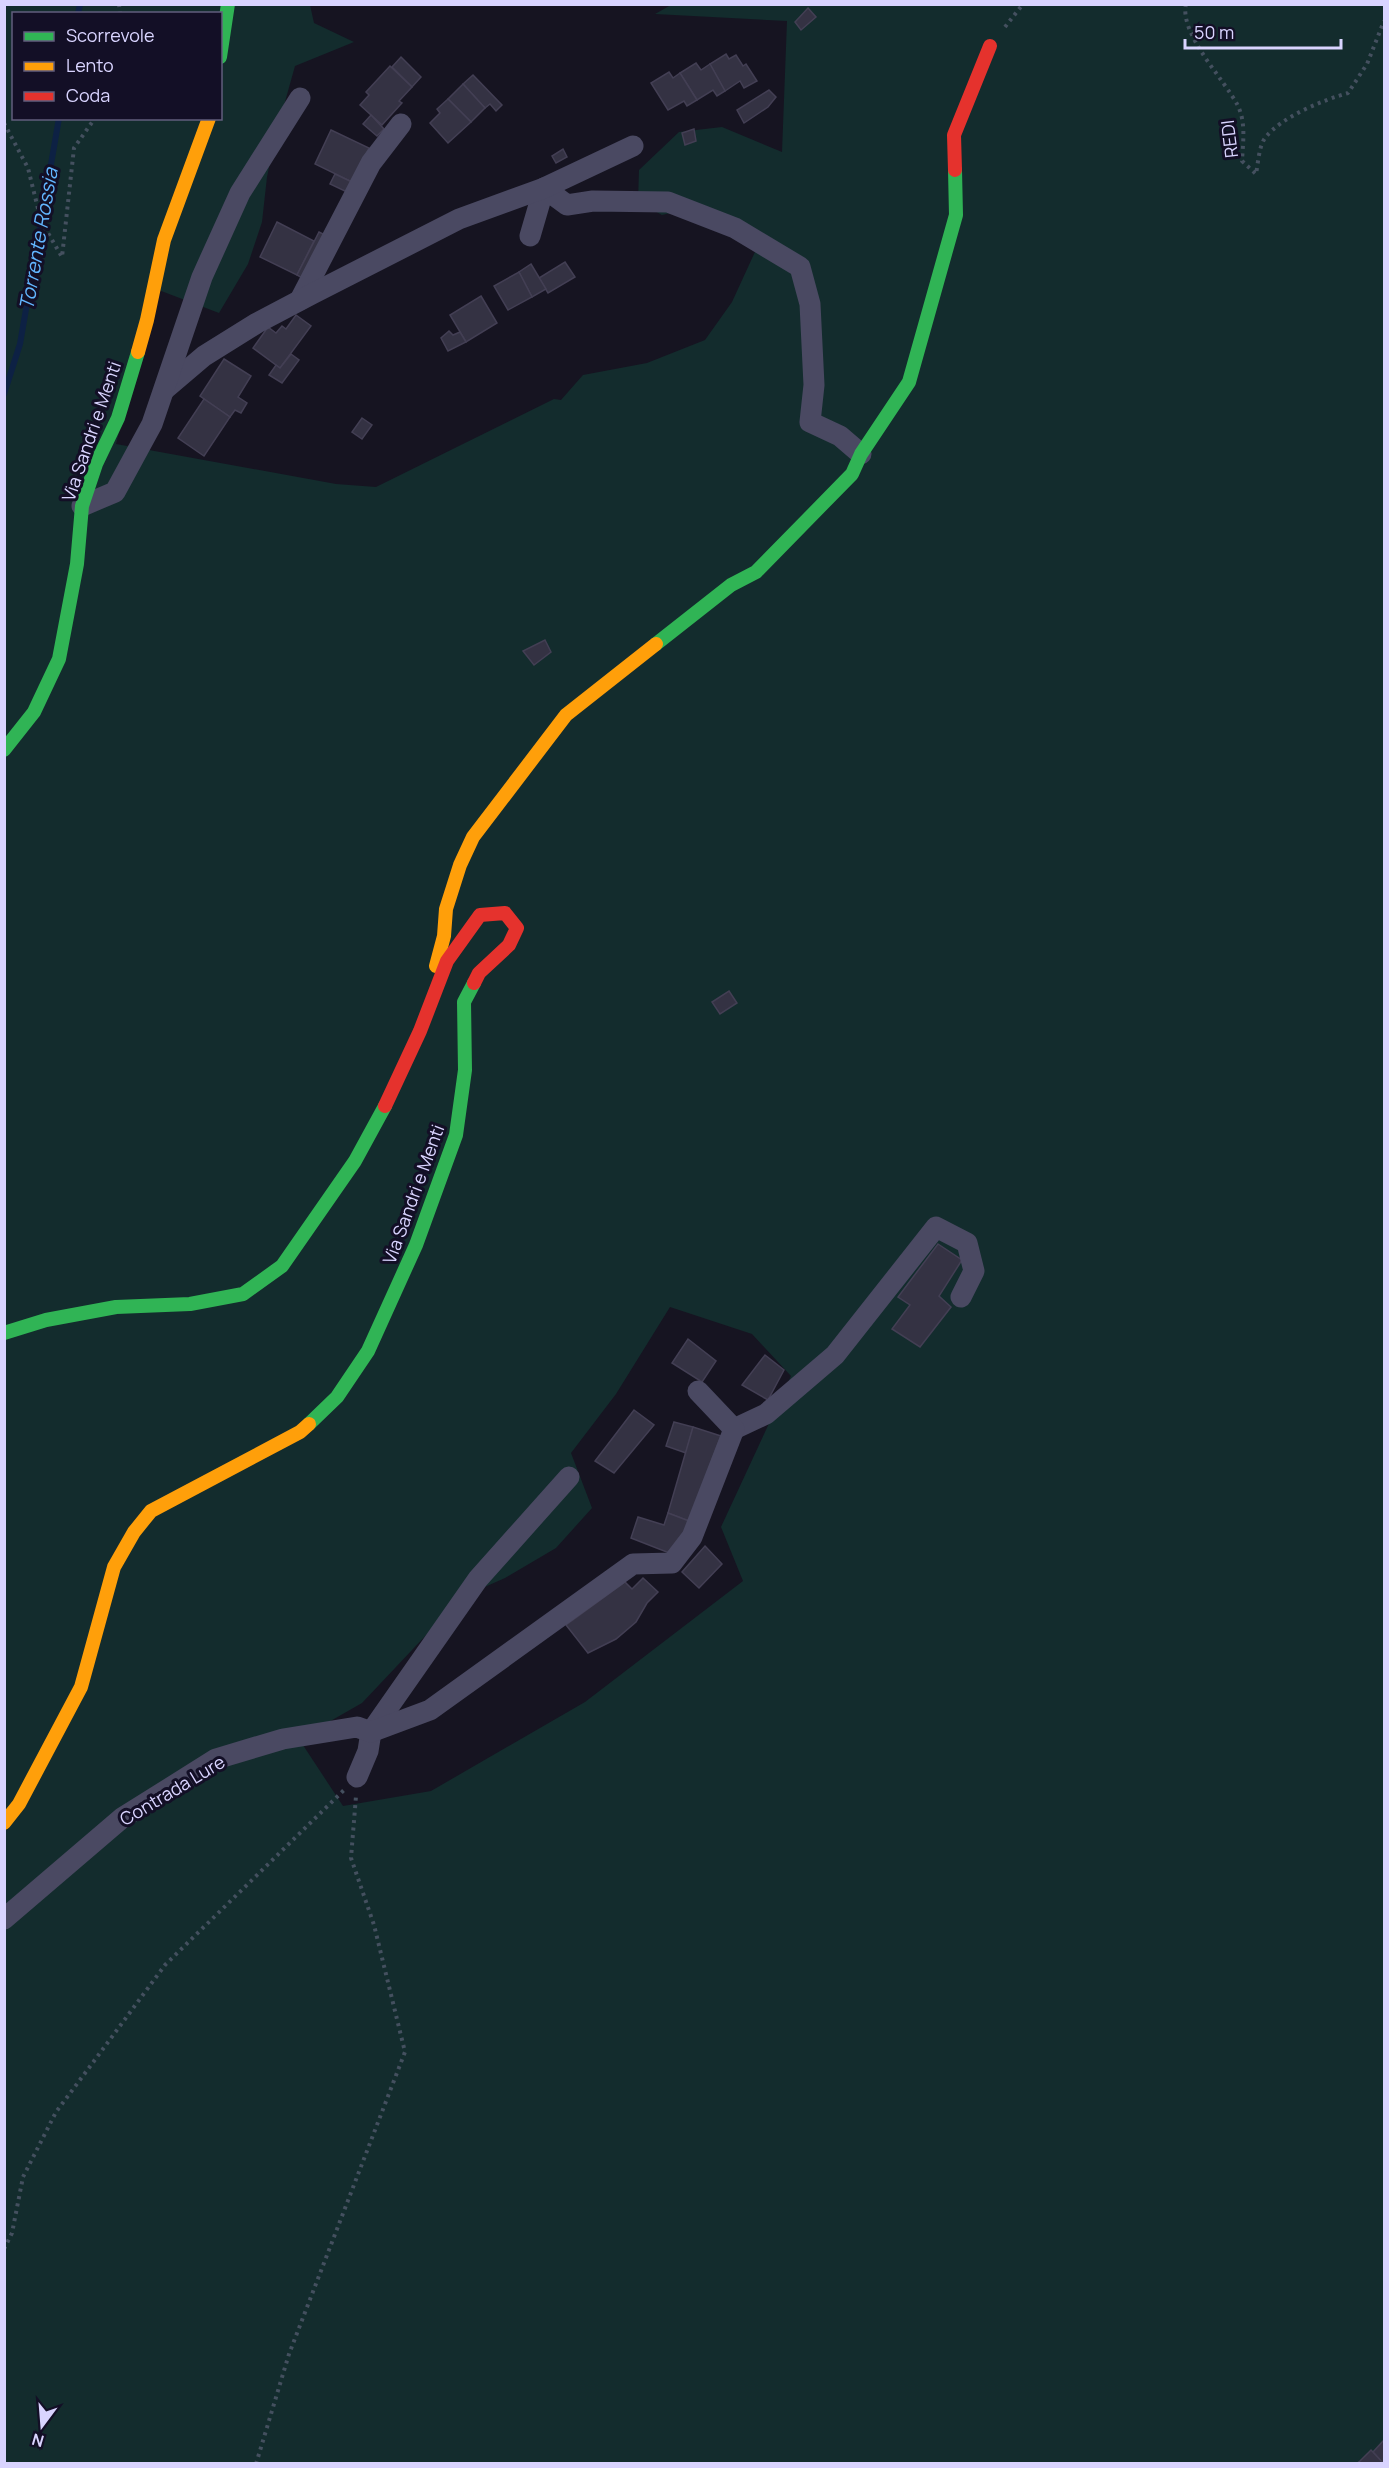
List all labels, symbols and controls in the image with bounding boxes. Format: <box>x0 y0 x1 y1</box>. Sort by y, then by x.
legend <box>12 12 222 120</box>
scale bar <box>1185 12 1341 50</box>
text: 50 m <box>1194 20 1234 44</box>
text: Scorrevole <box>66 23 155 47</box>
text: Lento <box>66 53 114 77</box>
text: Coda <box>66 83 110 107</box>
street label: REDI <box>1215 119 1243 159</box>
water label: Torrente Rossia <box>12 165 64 312</box>
street label: Via Sandri e Menti <box>56 358 126 504</box>
street label: Via Sandri e Menti <box>377 1121 449 1267</box>
street label: Contrada Lure <box>115 1749 229 1831</box>
north arrow <box>12 2396 72 2456</box>
text: N <box>29 2428 46 2453</box>

